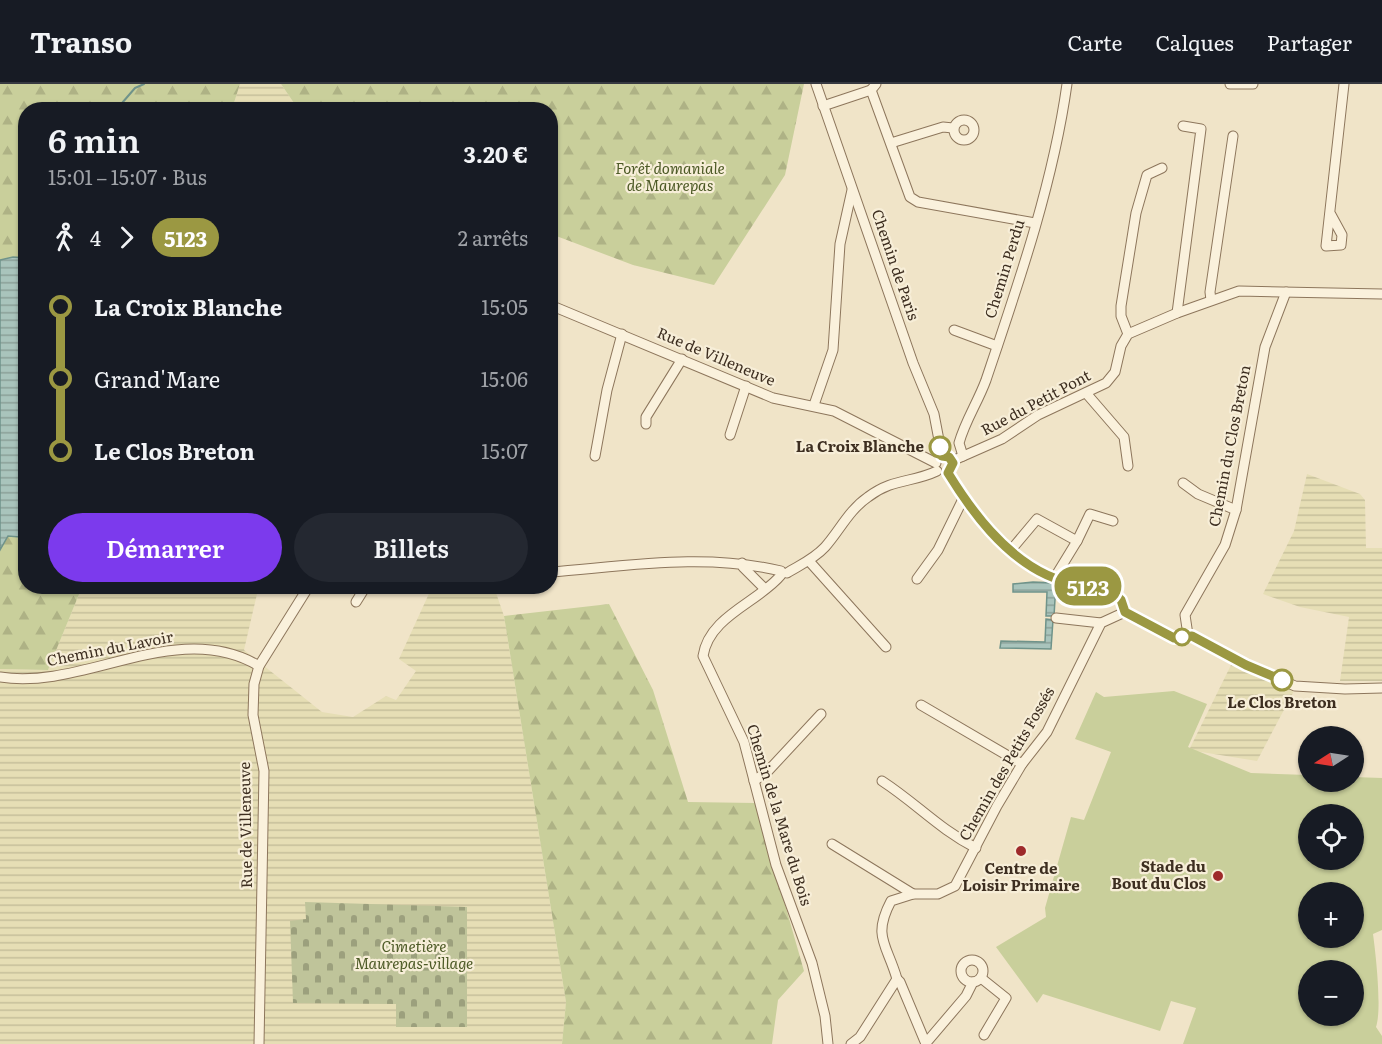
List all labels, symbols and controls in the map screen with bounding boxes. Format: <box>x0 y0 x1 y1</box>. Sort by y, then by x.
text: Transo <box>30 20 132 62</box>
text: Carte <box>1068 26 1122 57</box>
text: Calques <box>1155 26 1234 57</box>
text: Partager <box>1267 26 1352 57</box>
text: 6 min <box>48 114 140 163</box>
text: 3.20 € <box>463 137 528 170</box>
park label: Forêt domaniale de Maurepas <box>615 156 725 196</box>
text: 15:01 – 15:07 · Bus <box>48 161 207 191</box>
street label: Chemin de Paris <box>867 206 926 323</box>
street label: Chemin Perdu <box>978 216 1030 321</box>
icon: walk <box>48 221 81 254</box>
icon: forward <box>110 221 143 254</box>
text: 4 <box>90 222 101 252</box>
text: 5123 <box>164 222 207 253</box>
text: 2 arrêts <box>458 222 528 252</box>
text: La Croix Blanche <box>94 290 282 323</box>
text: 15:05 <box>481 291 528 321</box>
street label: Rue de Villeneuve <box>654 320 780 391</box>
text: Grand'Mare <box>94 362 220 395</box>
text: 15:06 <box>481 363 528 393</box>
street label: Rue du Petit Pont <box>976 363 1094 440</box>
street label: Chemin du Clos Breton <box>1202 363 1255 529</box>
text: Le Clos Breton <box>94 434 255 467</box>
place label: La Croix Blanche <box>796 434 925 457</box>
text: 15:07 <box>481 435 528 465</box>
marker: La Croix Blanche <box>929 436 951 458</box>
button: Démarrer <box>48 513 282 582</box>
button: Billets <box>294 513 528 582</box>
line badge: 5123 <box>1046 566 1130 606</box>
text: 5123 <box>1066 571 1110 602</box>
street label: Chemin du Lavoir <box>45 624 175 671</box>
unlabelled marker <box>1173 628 1191 646</box>
marker: Le Clos Breton <box>1271 669 1293 691</box>
street label: Chemin des Petits Fossés <box>952 682 1059 845</box>
place label: Le Clos Breton <box>1227 690 1337 713</box>
street label: Chemin de la Mare du Bois <box>742 721 819 908</box>
north arrow <box>1298 726 1364 792</box>
map controls <box>1298 726 1364 1026</box>
street label: Rue de Villeneuve <box>232 761 257 889</box>
button: locate <box>1298 804 1364 870</box>
marker: Centre de Loisir Primaire <box>1014 844 1028 858</box>
place label: Stade du Bout du Clos <box>1112 854 1207 894</box>
place label: Centre de Loisir Primaire <box>962 856 1080 896</box>
marker: Stade du Bout du Clos <box>1211 869 1225 883</box>
button: + <box>1298 882 1364 948</box>
park label: Cimetière Maurepas-village <box>355 934 473 974</box>
button: − <box>1298 960 1364 1026</box>

